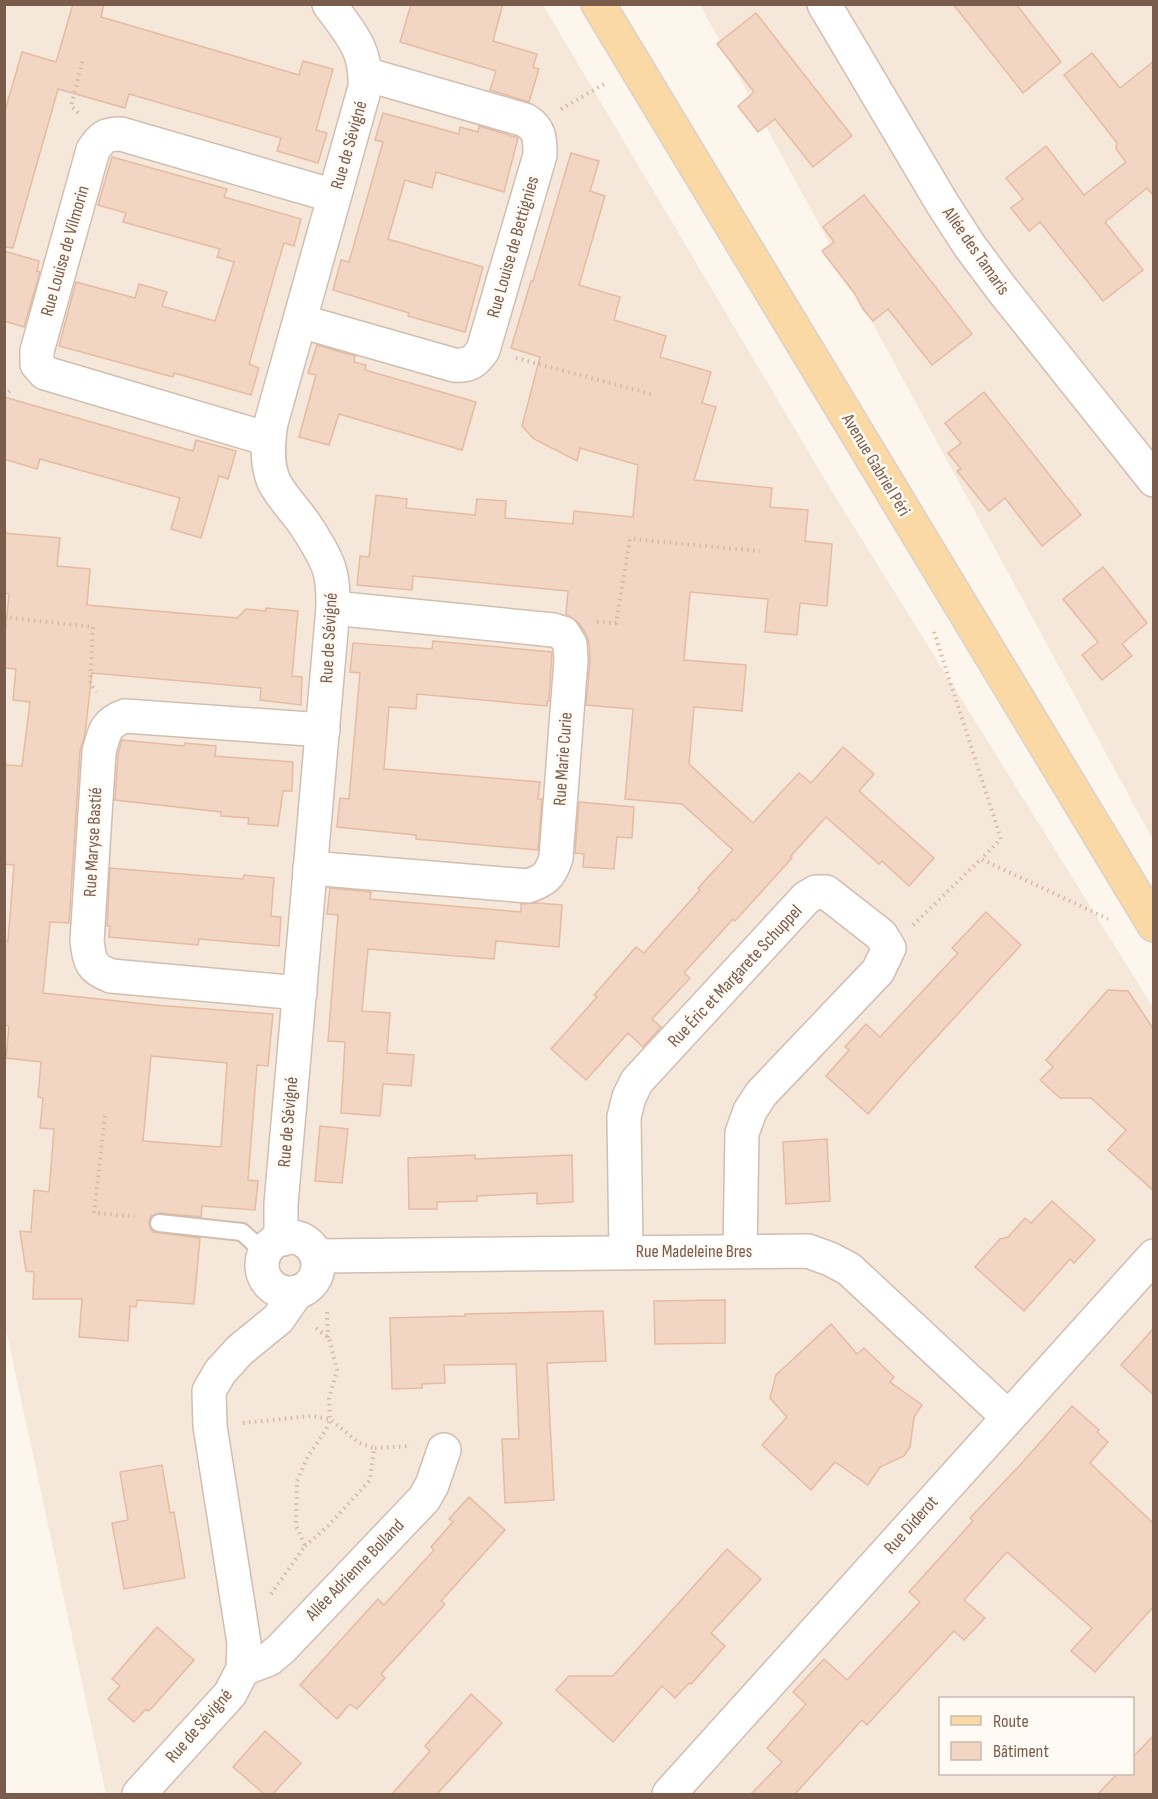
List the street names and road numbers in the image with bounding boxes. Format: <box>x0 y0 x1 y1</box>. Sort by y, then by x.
street label: Rue de Sévigné <box>326 98 372 192</box>
street label: Rue Louise de Bettignies <box>483 174 543 320</box>
street label: Rue Louise de Vilmorin <box>36 183 94 319</box>
street label: Allée des Tamaris <box>937 202 1014 299</box>
street label: Avenue Gabriel Péri <box>837 409 915 520</box>
street label: Rue de Sévigné <box>316 592 342 684</box>
street label: Rue Marie Curie <box>549 711 577 807</box>
street label: Rue Maryse Bastié <box>80 787 106 897</box>
street label: Rue Éric et Margarete Schuppel <box>664 901 806 1051</box>
street label: Rue de Sévigné <box>274 1076 302 1168</box>
street label: Rue Madeleine Bres <box>636 1241 752 1262</box>
street label: Rue Diderot <box>880 1491 943 1558</box>
street label: Allée Adrienne Bolland <box>301 1515 409 1626</box>
street label: Rue de Sévigné <box>161 1685 237 1767</box>

